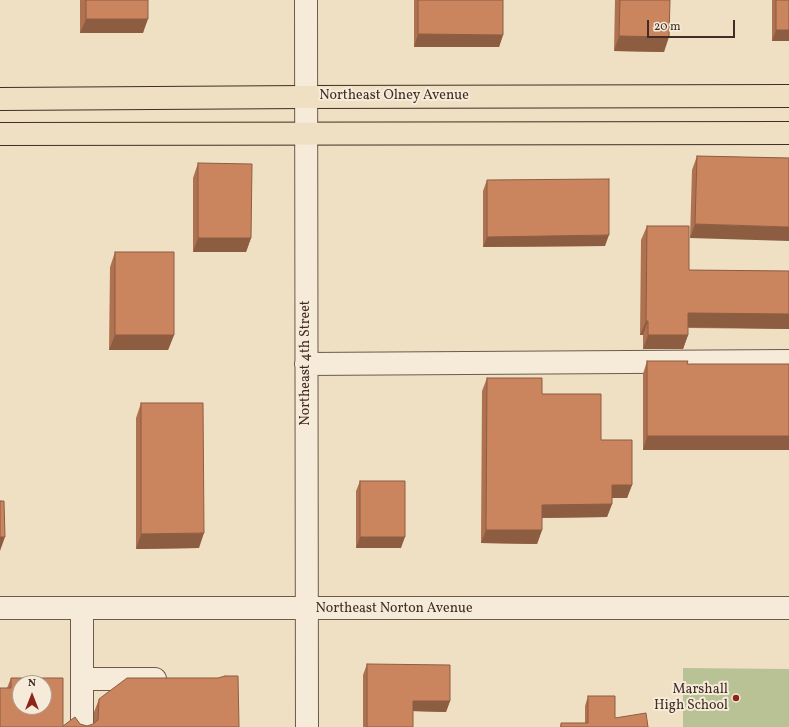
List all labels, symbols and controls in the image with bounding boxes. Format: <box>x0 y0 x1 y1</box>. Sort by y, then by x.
scale bar <box>649 12 737 38</box>
text: 20 m <box>654 19 681 35</box>
street label: Northeast Olney Avenue <box>319 88 469 104</box>
street label: Northeast 4th Street <box>298 300 314 426</box>
street label: Northeast Norton Avenue <box>315 601 473 617</box>
north arrow <box>12 675 52 715</box>
text: N <box>28 676 36 691</box>
place label: Marshall High School <box>654 682 728 714</box>
marker: Marshall High School <box>731 693 741 703</box>

